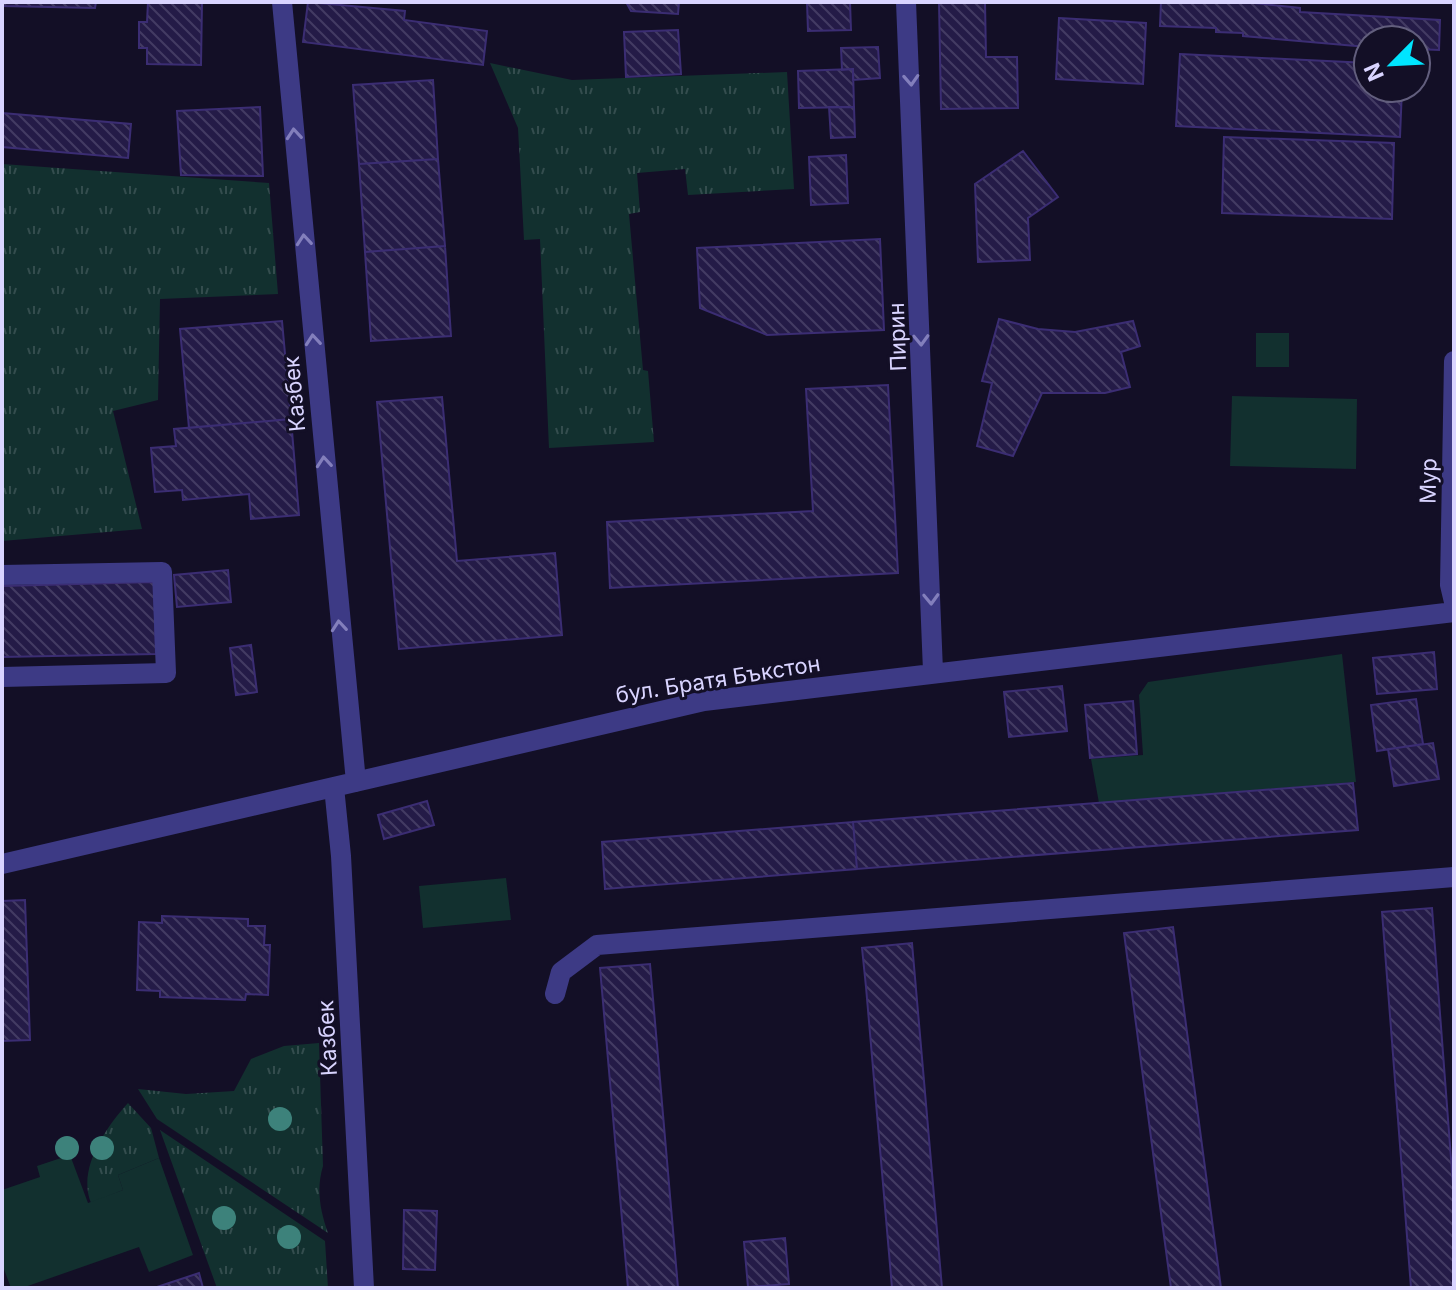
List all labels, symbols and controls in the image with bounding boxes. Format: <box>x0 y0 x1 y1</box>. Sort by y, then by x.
north arrow <box>1352 24 1432 104</box>
text: N <box>1358 59 1389 85</box>
one-way arrow <box>902 74 919 87</box>
one-way arrow <box>286 127 303 140</box>
one-way arrow <box>295 233 312 246</box>
street label: Пирин <box>883 302 911 372</box>
one-way arrow <box>305 333 322 346</box>
one-way arrow <box>913 334 930 347</box>
street label: Казбек <box>278 355 310 433</box>
one-way arrow <box>316 455 333 468</box>
street label: Мур <box>1415 458 1441 504</box>
one-way arrow <box>922 593 939 606</box>
one-way arrow <box>331 619 348 632</box>
street label: бул. Братя Бъкстон <box>614 650 822 708</box>
street label: Казбек <box>312 999 342 1077</box>

